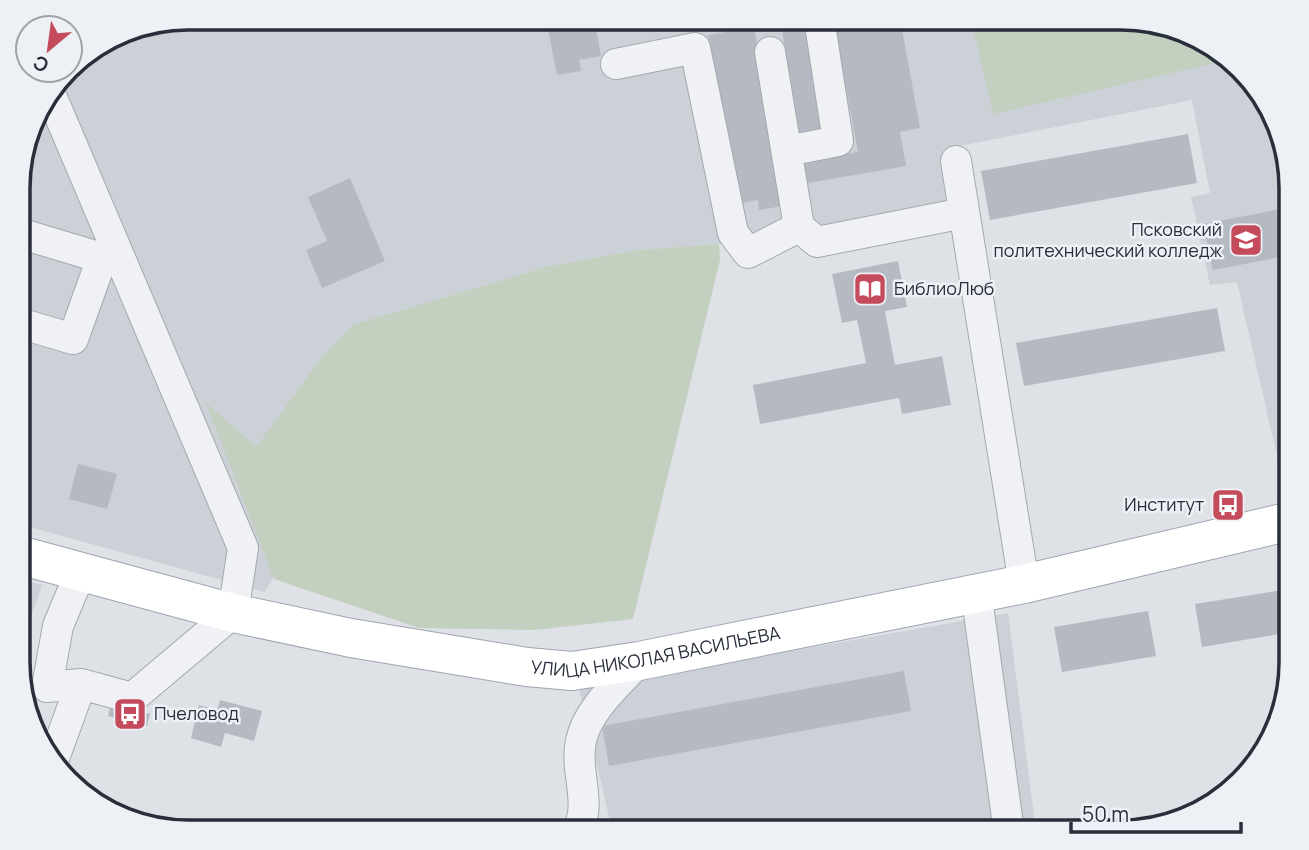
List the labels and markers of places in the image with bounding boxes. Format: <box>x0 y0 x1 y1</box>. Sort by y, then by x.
place label: Псковский политехнический колледж <box>994 217 1222 262</box>
school or university icon: Псковский политехнический колледж <box>1227 221 1265 259</box>
library icon: БиблиоЛюб <box>851 270 889 308</box>
place label: БиблиоЛюб <box>894 276 994 300</box>
bus stop icon: Институт <box>1209 486 1247 524</box>
place label: Институт <box>1124 492 1204 516</box>
bus stop icon: Пчеловод <box>111 695 149 733</box>
place label: Пчеловод <box>154 701 239 725</box>

